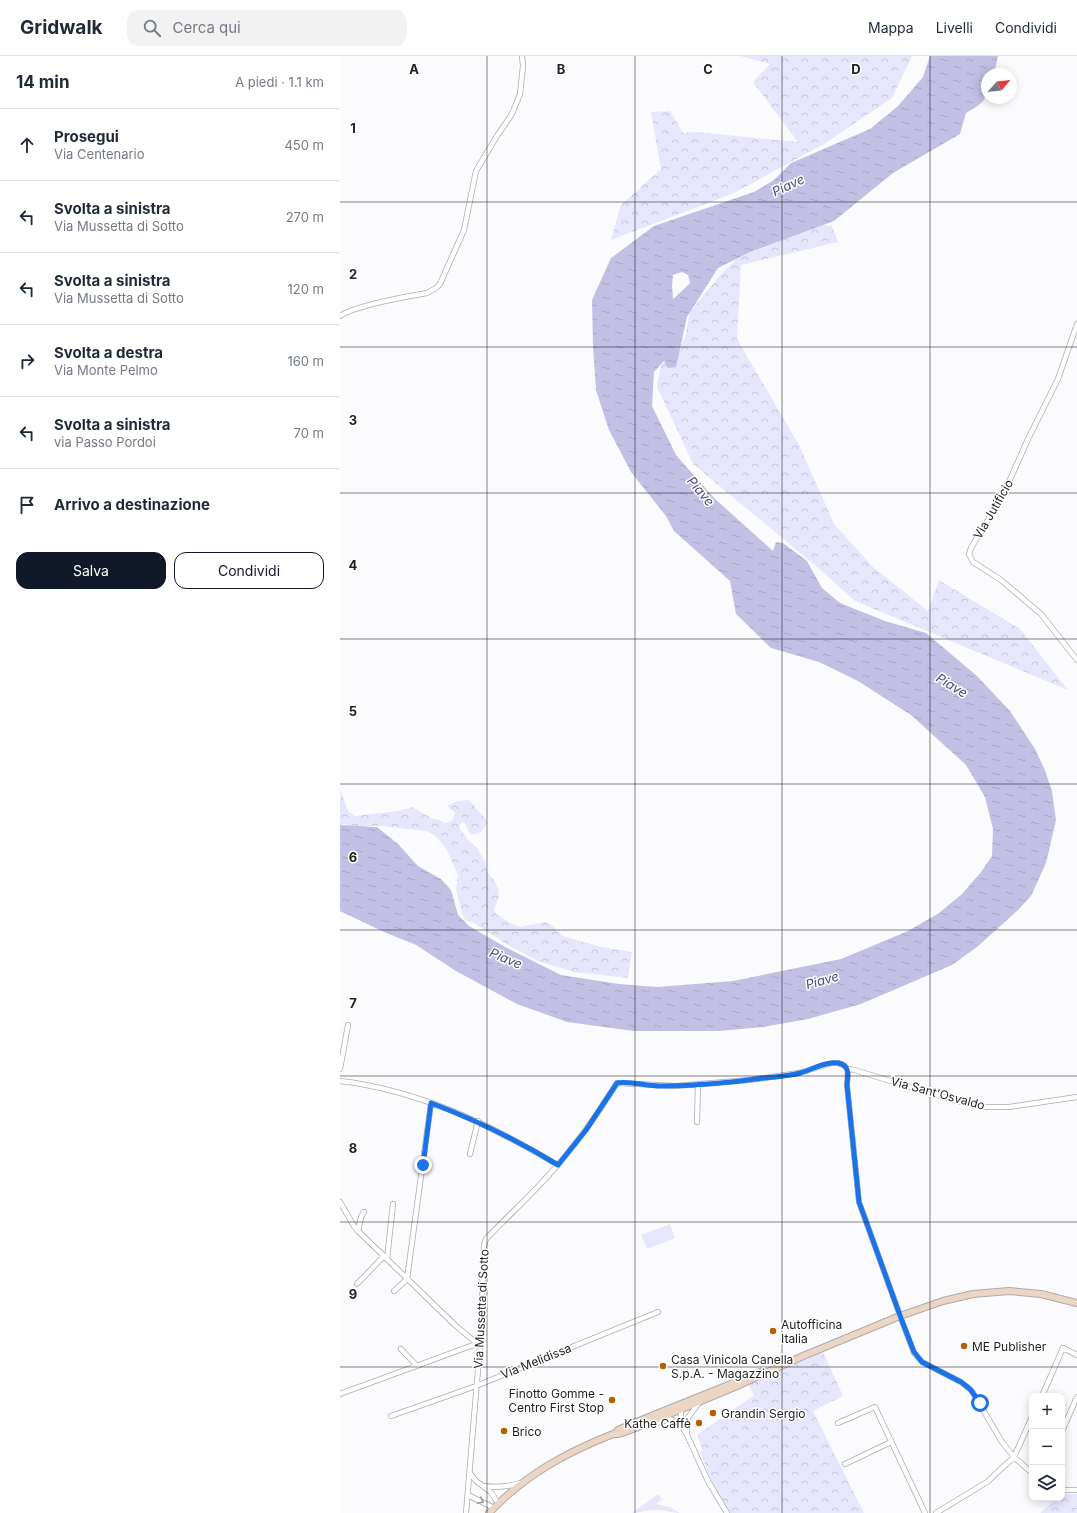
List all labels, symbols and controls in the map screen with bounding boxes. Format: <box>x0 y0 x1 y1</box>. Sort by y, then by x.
search box <box>127 10 407 46</box>
text: Gridwalk <box>20 16 103 39</box>
icon: search <box>141 17 163 39</box>
text: Cerca qui <box>173 18 241 37</box>
text: Mappa <box>868 19 914 36</box>
text: Livelli <box>936 19 973 36</box>
text: Condividi <box>995 19 1057 36</box>
text: A <box>409 61 419 77</box>
text: B <box>557 61 566 77</box>
text: C <box>703 61 713 77</box>
text: D <box>851 61 861 77</box>
north arrow <box>981 68 1017 104</box>
text: 14 min <box>16 72 70 92</box>
text: A piedi · 1.1 km <box>235 74 324 90</box>
text: 1 <box>350 120 356 136</box>
text: Prosegui <box>54 127 119 146</box>
icon: ahead <box>16 134 38 156</box>
text: 450 m <box>284 137 324 153</box>
text: Via Centenario <box>54 146 145 162</box>
water label: Piave <box>769 171 807 199</box>
text: Svolta a sinistra <box>54 199 171 218</box>
icon: left <box>16 206 38 228</box>
text: 270 m <box>286 209 324 225</box>
text: Via Mussetta di Sotto <box>54 218 184 234</box>
text: 2 <box>349 266 357 282</box>
text: Svolta a sinistra <box>54 271 171 290</box>
icon: left <box>16 278 38 300</box>
text: 120 m <box>288 281 324 297</box>
text: Via Mussetta di Sotto <box>54 290 184 306</box>
text: Svolta a destra <box>54 343 163 362</box>
icon: right <box>16 350 38 372</box>
text: 160 m <box>287 353 324 369</box>
text: Via Monte Pelmo <box>54 362 158 378</box>
text: 3 <box>349 412 357 428</box>
text: Svolta a sinistra <box>54 415 171 434</box>
icon: left <box>16 422 38 444</box>
text: 70 m <box>294 425 324 441</box>
text: via Passo Pordoi <box>54 434 156 450</box>
water label: Piave <box>684 473 718 509</box>
street label: Via Jutificio <box>970 477 1016 541</box>
icon: arrive <box>16 494 38 516</box>
text: Arrivo a destinazione <box>54 495 210 514</box>
button: Salva <box>16 552 166 589</box>
button: Condividi <box>174 552 324 589</box>
text: 4 <box>349 557 358 573</box>
water label: Piave <box>933 669 971 701</box>
text: 5 <box>349 703 357 719</box>
text: 6 <box>349 849 357 865</box>
water label: Piave <box>487 944 525 972</box>
water label: Piave <box>804 968 840 992</box>
text: 7 <box>349 995 357 1011</box>
street label: Via Sant'Osvaldo <box>889 1073 987 1113</box>
text: 8 <box>349 1140 357 1156</box>
route end <box>414 1156 432 1174</box>
street label: Via Mussetta di Sotto <box>470 1249 492 1369</box>
text: 9 <box>349 1286 357 1302</box>
place label: Autofficina Italia <box>781 1317 842 1346</box>
marker: Autofficina Italia <box>768 1326 778 1336</box>
place label: ME Publisher <box>972 1339 1047 1354</box>
street label: Via Melidissa <box>499 1340 573 1382</box>
marker: ME Publisher <box>959 1341 969 1351</box>
place label: Casa Vinicola Canella S.p.A. - Magazzino <box>671 1352 793 1381</box>
marker: Casa Vinicola Canella S.p.A. - Magazzino <box>658 1361 668 1371</box>
place label: Finotto Gomme - Centro First Stop <box>508 1386 604 1415</box>
map controls <box>1029 1393 1065 1501</box>
button: + <box>1029 1393 1065 1429</box>
route start <box>971 1394 989 1412</box>
marker: Finotto Gomme - Centro First Stop <box>607 1395 617 1405</box>
place label: Grandin Sergio <box>721 1406 806 1421</box>
marker: Grandin Sergio <box>708 1408 718 1418</box>
place label: Kathe Caffè <box>624 1416 691 1431</box>
marker: Kathe Caffè <box>694 1418 704 1428</box>
place label: Brico <box>512 1424 542 1439</box>
marker: Brico <box>499 1426 509 1436</box>
button: − <box>1029 1429 1065 1465</box>
button: layers <box>1029 1465 1065 1501</box>
one-way arrow <box>477 1496 484 1504</box>

